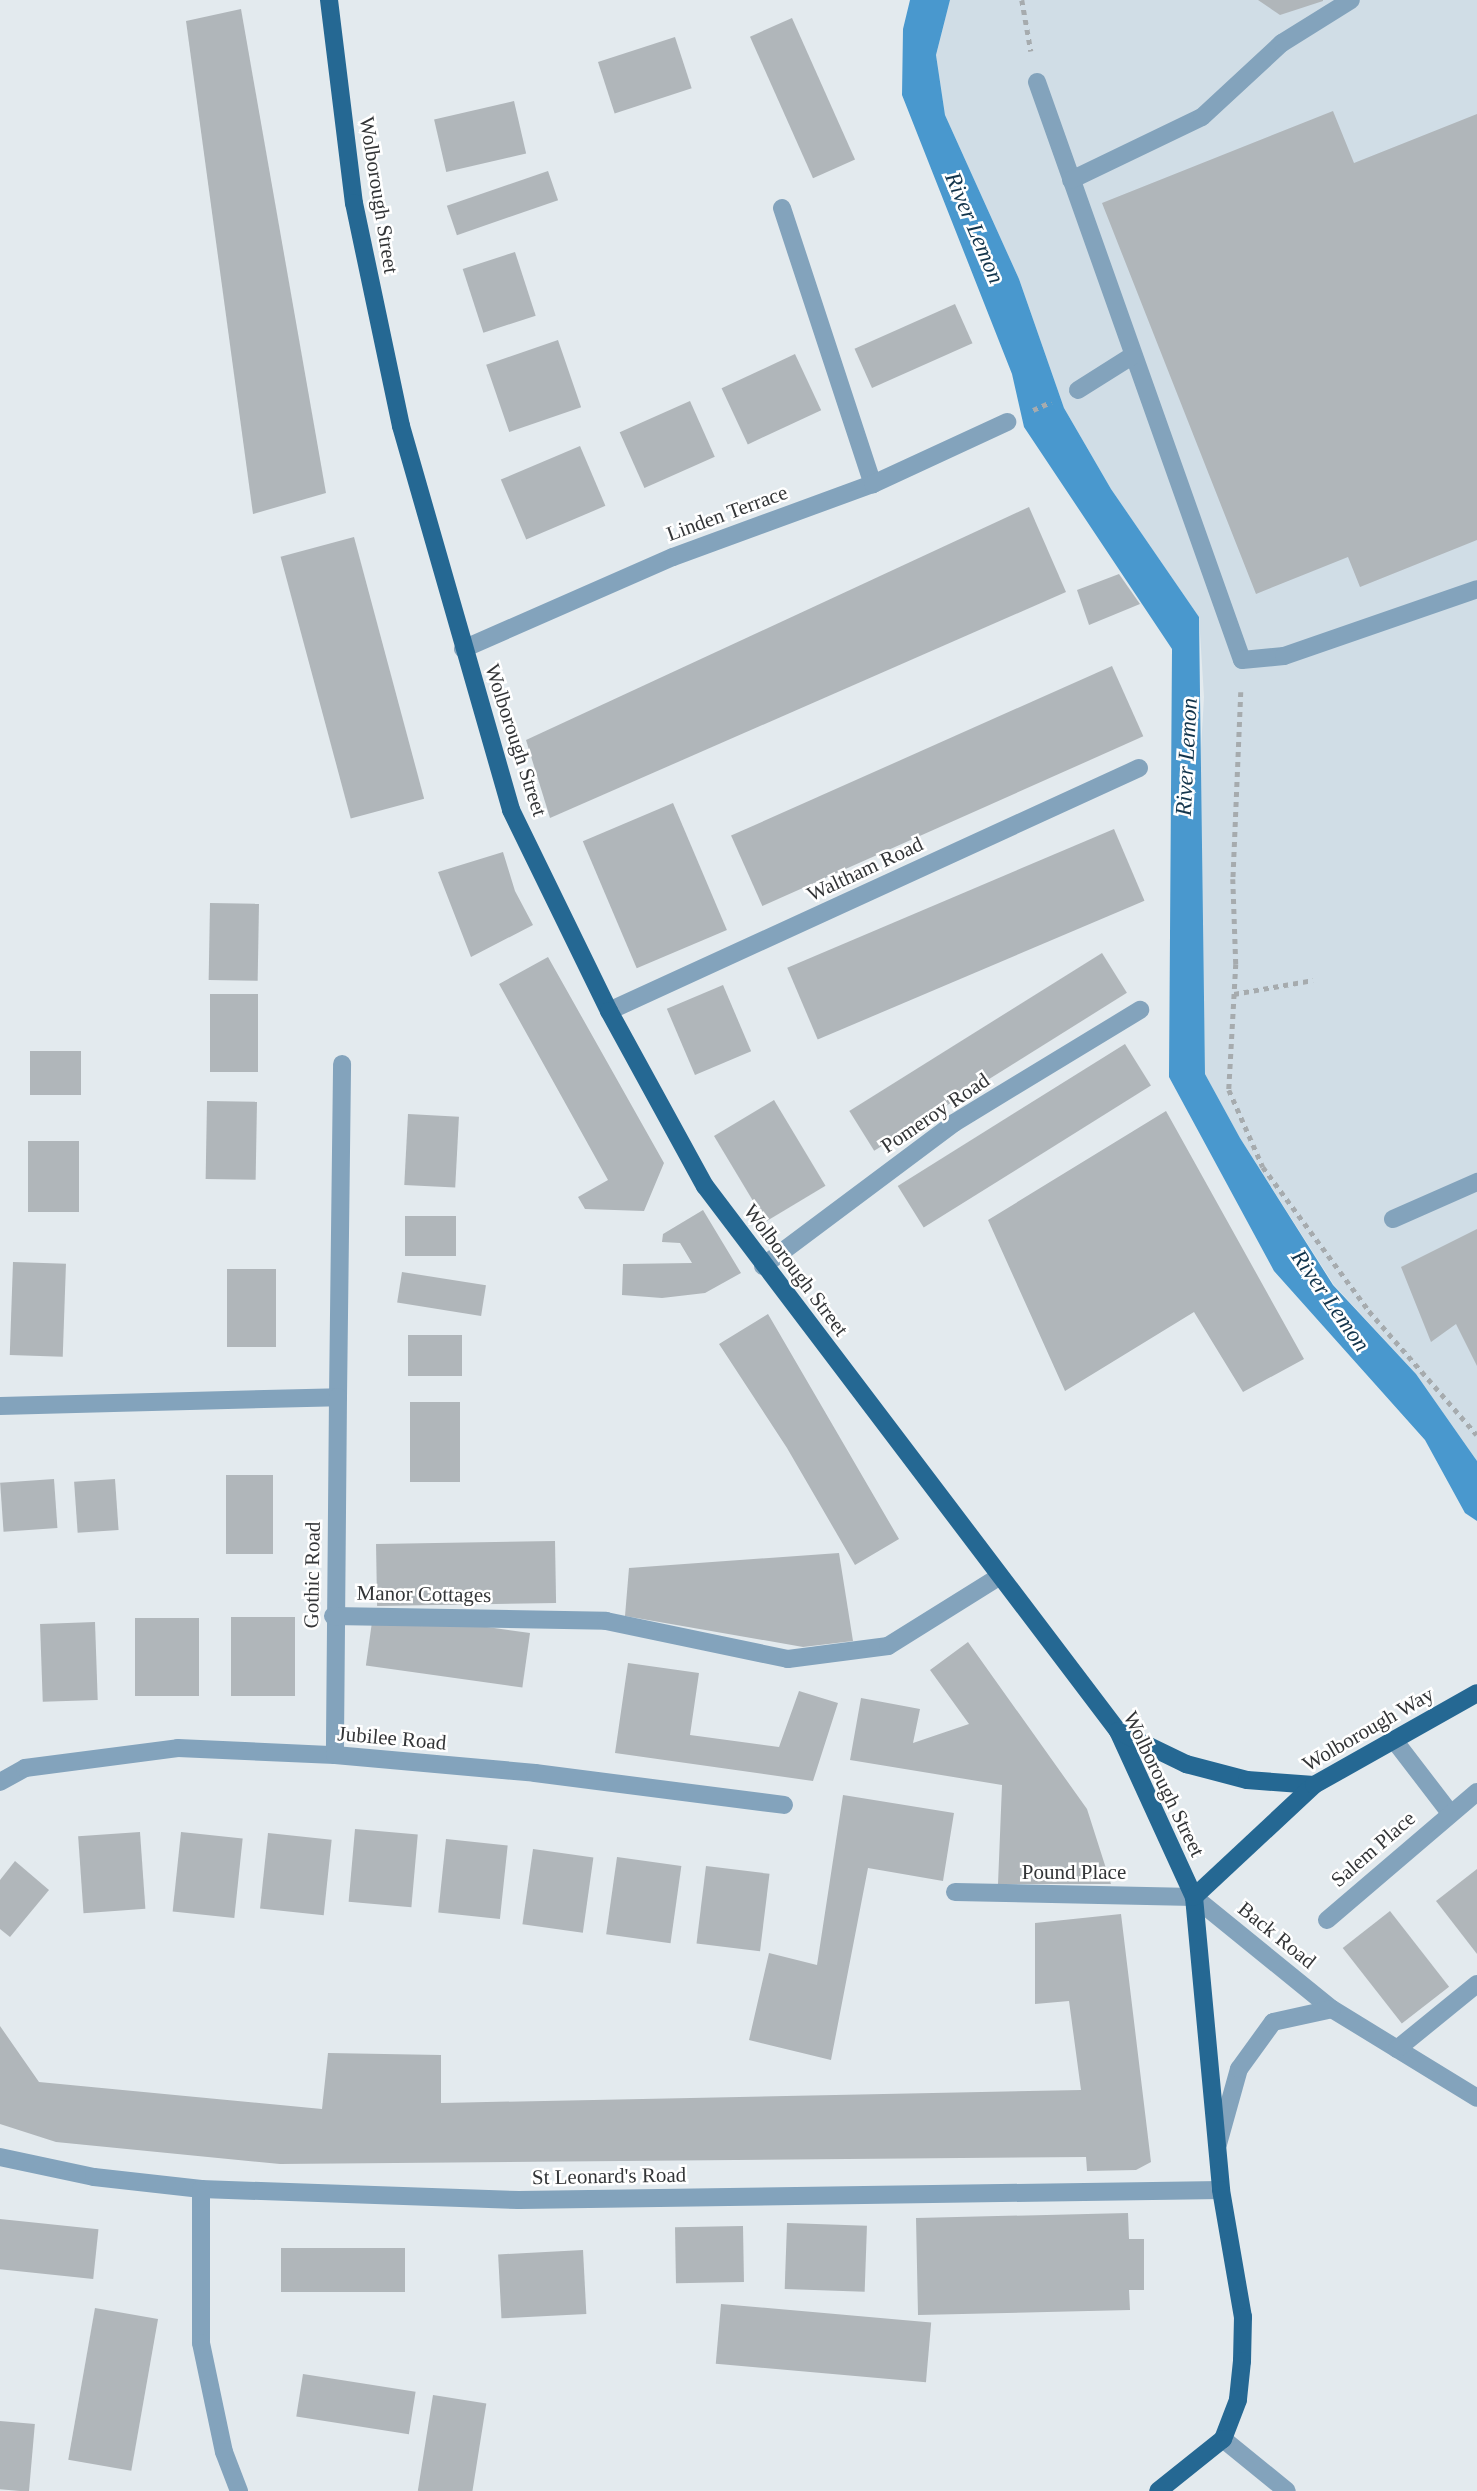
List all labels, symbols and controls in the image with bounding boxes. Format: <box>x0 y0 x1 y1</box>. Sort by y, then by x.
street label: Wolborough Street <box>354 115 404 275</box>
water label: River Lemon <box>938 168 1010 288</box>
street label: Linden Terrace <box>663 479 791 547</box>
street label: Wolborough Street <box>479 661 553 819</box>
water label: River Lemon <box>1170 697 1204 817</box>
street label: Waltham Road <box>803 831 927 907</box>
street label: Pomeroy Road <box>876 1067 994 1159</box>
street label: Wolborough Street <box>738 1199 854 1341</box>
water label: River Lemon <box>1285 1245 1375 1357</box>
street label: Gothic Road <box>298 1521 326 1629</box>
street label: Manor Cottages <box>356 1580 492 1608</box>
street label: Wolborough Way <box>1298 1681 1438 1777</box>
street label: Wolborough Street <box>1118 1707 1210 1861</box>
street label: Jubilee Road <box>337 1721 447 1755</box>
street label: Salem Place <box>1326 1806 1420 1892</box>
street label: Pound Place <box>1022 1859 1126 1885</box>
street label: Back Road <box>1233 1896 1321 1974</box>
street label: St Leonard's Road <box>532 2162 686 2190</box>

